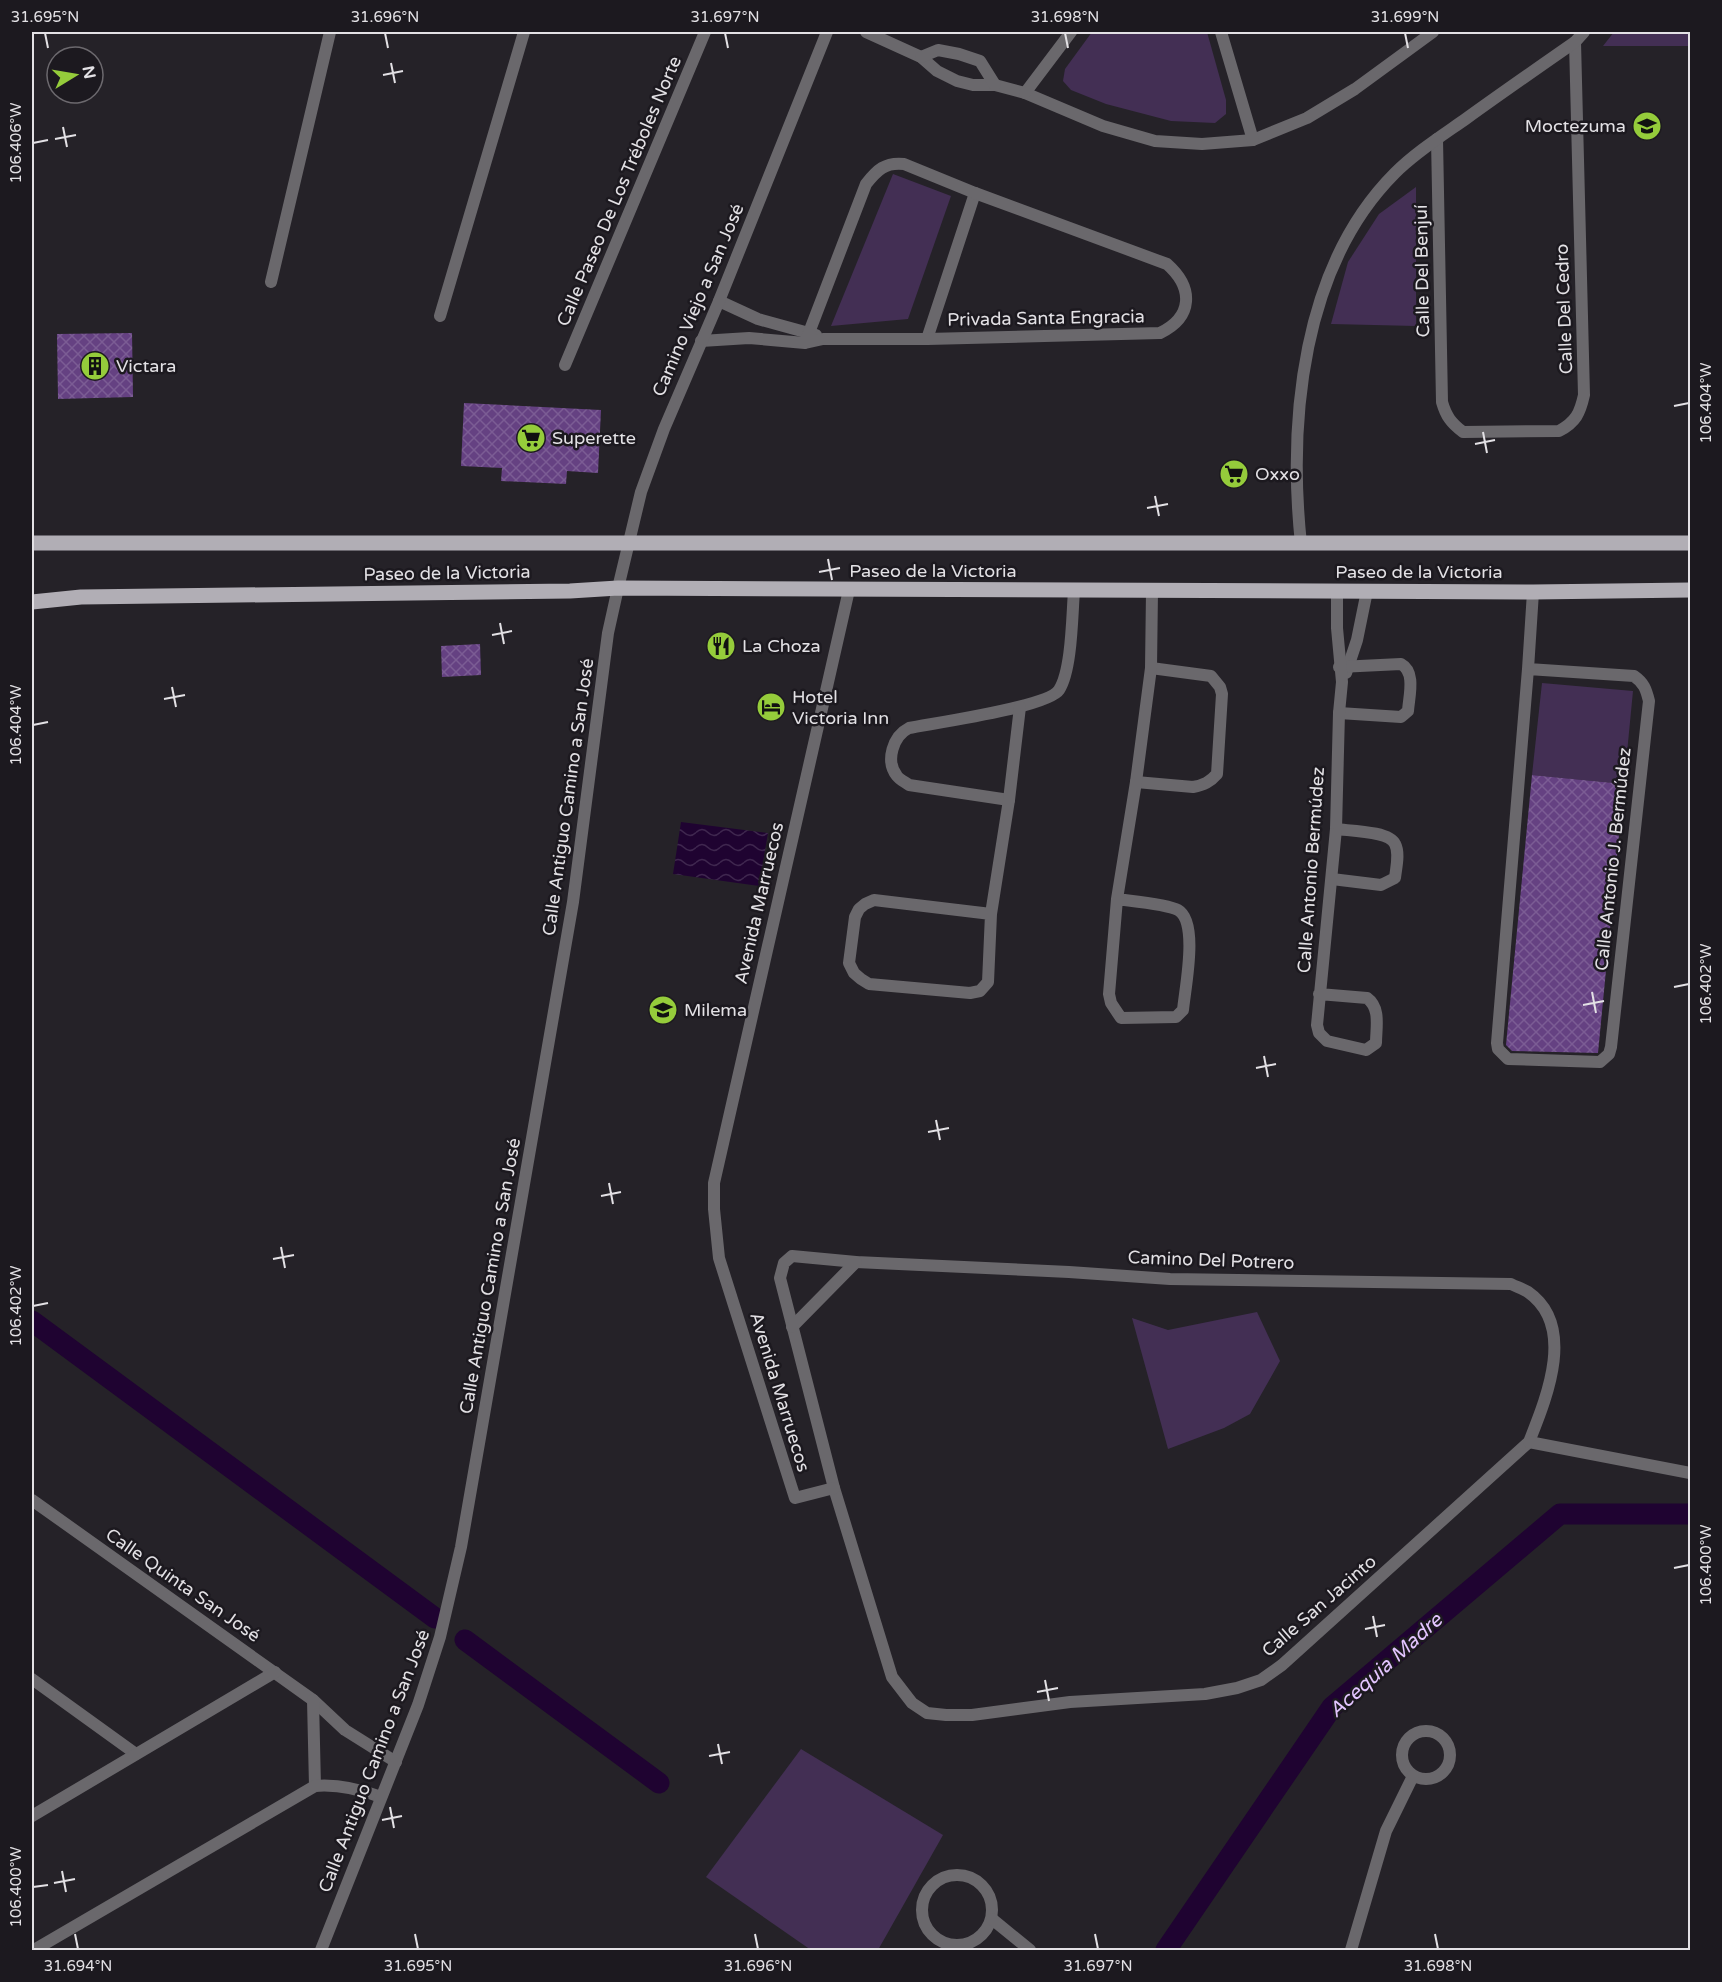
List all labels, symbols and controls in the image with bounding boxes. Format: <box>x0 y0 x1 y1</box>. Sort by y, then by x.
text: 31.695°N <box>11 8 79 26</box>
text: 31.696°N <box>351 8 419 26</box>
text: 31.697°N <box>690 8 760 26</box>
text: 31.698°N <box>1031 8 1099 26</box>
text: 31.699°N <box>1371 8 1439 26</box>
north arrow <box>45 45 105 105</box>
street label: Calle Paseo De Los Tréboles Norte <box>552 53 686 329</box>
text: N <box>78 64 100 81</box>
text: 106.406°W <box>7 103 25 183</box>
school or university icon: Moctezuma <box>1631 110 1663 142</box>
place label: Moctezuma <box>1525 115 1626 137</box>
street label: Camino Viejo a San José <box>647 200 749 400</box>
street label: Calle Del Benjuí <box>1410 204 1434 337</box>
street label: Calle Del Cedro <box>1551 243 1577 375</box>
street label: Privada Santa Engracia <box>947 305 1145 331</box>
building icon: Victara <box>79 350 111 382</box>
place label: Victara <box>116 355 176 377</box>
text: 106.404°W <box>1697 363 1715 443</box>
supermarket icon: Superette <box>515 422 547 454</box>
place label: Superette <box>552 427 636 449</box>
supermarket icon: Oxxo <box>1218 458 1250 490</box>
place label: Oxxo <box>1255 463 1300 485</box>
street label: Paseo de la Victoria <box>849 560 1017 582</box>
street label: Paseo de la Victoria <box>363 561 531 585</box>
street label: Paseo de la Victoria <box>1335 561 1503 583</box>
restaurant icon: La Choza <box>705 630 737 662</box>
place label: La Choza <box>742 635 821 657</box>
street label: Calle Antiguo Camino a San José <box>538 657 598 937</box>
text: 106.404°W <box>7 685 25 765</box>
place label: Hotel Victoria Inn <box>792 686 889 729</box>
hotel icon: Hotel Victoria Inn <box>755 691 787 723</box>
street label: Calle Antonio J. Bermúdez <box>1590 746 1636 972</box>
street label: Calle Antonio Bermúdez <box>1293 766 1329 974</box>
street label: Avenida Marruecos <box>730 820 788 986</box>
text: 106.402°W <box>1697 944 1715 1024</box>
school or university icon: Milema <box>647 994 679 1026</box>
place label: Milema <box>684 999 747 1021</box>
street label: Calle Antiguo Camino a San José <box>455 1136 525 1416</box>
street label: Camino Del Potrero <box>1127 1246 1295 1274</box>
text: 106.402°W <box>7 1266 25 1346</box>
street label: Avenida Marruecos <box>745 1310 815 1474</box>
street label: Calle Quinta San José <box>101 1523 265 1647</box>
text: 106.400°W <box>1697 1525 1715 1605</box>
street label: Calle San Jacinto <box>1257 1550 1381 1662</box>
water label: Acequia Madre <box>1324 1607 1449 1723</box>
street label: Calle Antiguo Camino a San José <box>314 1626 434 1896</box>
text: 106.400°W <box>7 1847 25 1927</box>
text: 31.694°N <box>44 1957 112 1975</box>
text: 31.695°N <box>384 1957 452 1975</box>
text: 31.696°N <box>724 1957 792 1975</box>
text: 31.697°N <box>1063 1957 1133 1975</box>
text: 31.698°N <box>1404 1957 1472 1975</box>

